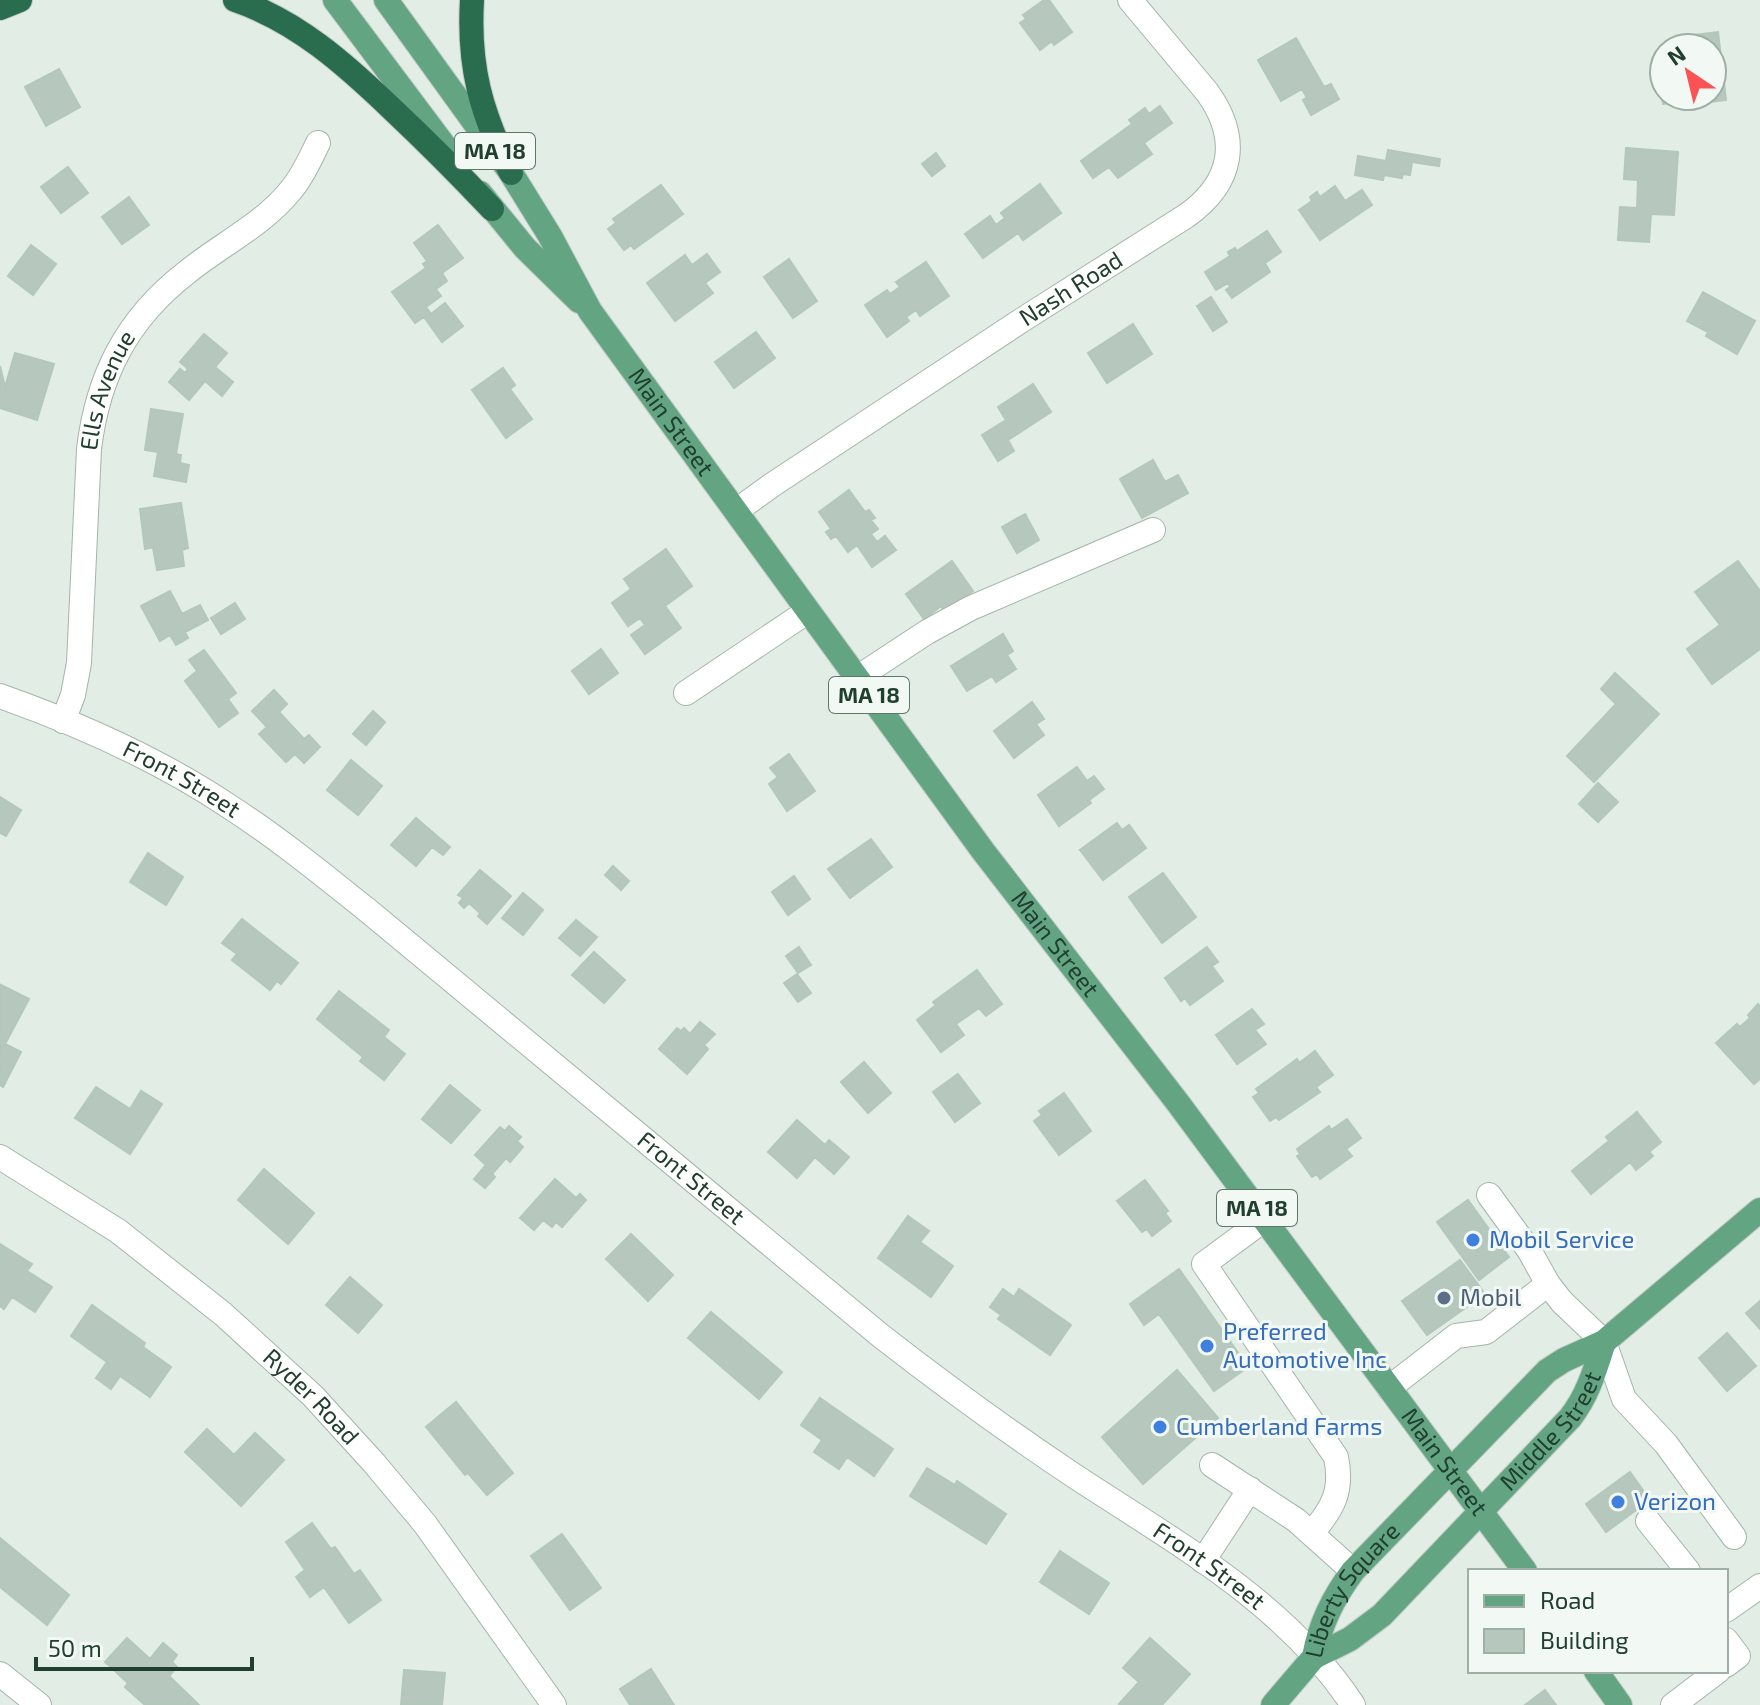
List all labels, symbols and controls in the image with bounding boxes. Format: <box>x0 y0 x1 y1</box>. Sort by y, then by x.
north arrow <box>1648 32 1728 112</box>
text: N <box>1662 40 1690 70</box>
road number: MA 18 <box>455 133 535 169</box>
street label: Nash Road <box>1013 244 1127 331</box>
street label: Ells Avenue <box>73 324 140 452</box>
street label: Main Street <box>623 362 721 481</box>
road number: MA 18 <box>829 677 909 713</box>
street label: Front Street <box>119 733 247 823</box>
street label: Main Street <box>1006 884 1106 1002</box>
street label: Front Street <box>632 1124 751 1230</box>
road number: MA 18 <box>1217 1190 1297 1226</box>
place label: Mobil Service <box>1489 1224 1634 1253</box>
marker: Mobil Service <box>1464 1231 1482 1249</box>
place label: Mobil <box>1460 1282 1521 1311</box>
marker: Mobil <box>1435 1289 1453 1307</box>
place label: Preferred Automotive Inc <box>1223 1316 1387 1373</box>
marker: Preferred Automotive Inc <box>1198 1337 1216 1355</box>
street label: Ryder Road <box>258 1342 366 1450</box>
street label: Middle Street <box>1493 1367 1606 1496</box>
street label: Main Street <box>1396 1402 1495 1520</box>
place label: Cumberland Farms <box>1176 1411 1382 1440</box>
marker: Cumberland Farms <box>1151 1418 1169 1436</box>
place label: Verizon <box>1634 1486 1716 1515</box>
marker: Verizon <box>1609 1493 1627 1511</box>
street label: Front Street <box>1149 1515 1272 1615</box>
street label: Liberty Square <box>1298 1516 1405 1660</box>
legend <box>1468 1569 1728 1673</box>
text: Road <box>1540 1585 1595 1614</box>
scale bar <box>36 1621 252 1671</box>
text: Building <box>1540 1625 1629 1654</box>
text: 50 m <box>48 1633 102 1662</box>

